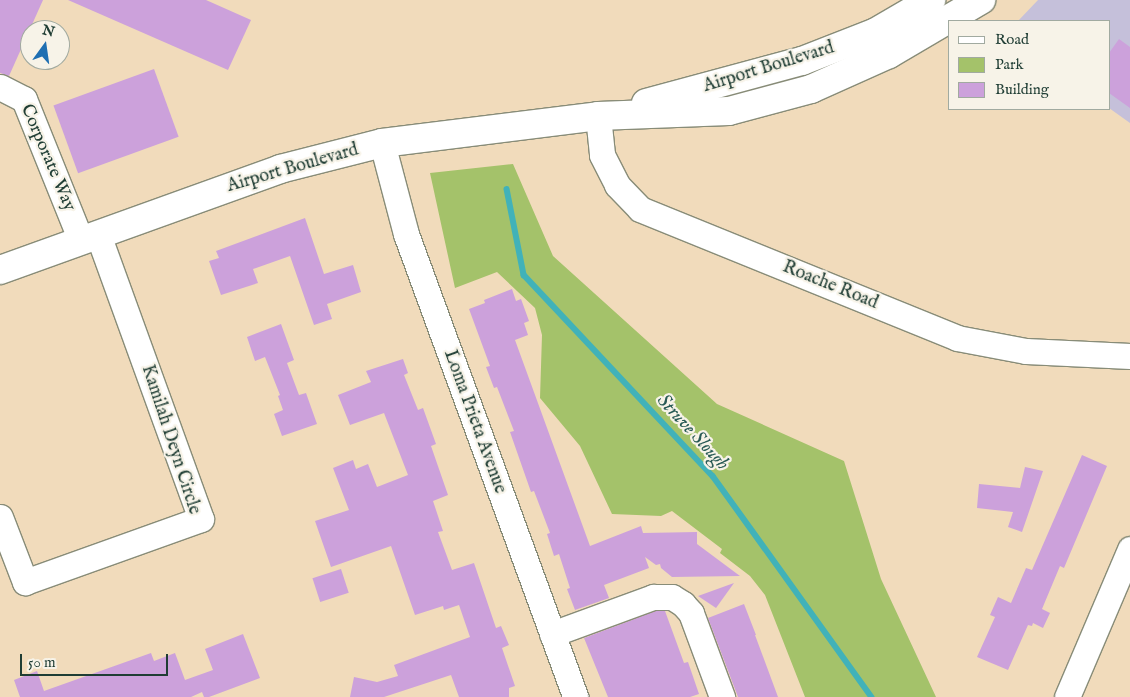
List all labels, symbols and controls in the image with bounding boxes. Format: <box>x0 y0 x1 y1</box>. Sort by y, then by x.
north arrow <box>20 20 70 70</box>
legend <box>948 20 1110 110</box>
text: N <box>40 21 56 42</box>
text: Road <box>995 30 1029 49</box>
street label: Airport Boulevard <box>701 38 837 98</box>
text: Park <box>995 55 1024 74</box>
text: Building <box>995 80 1049 99</box>
street label: Corporate Way <box>15 101 79 215</box>
street label: Airport Boulevard <box>225 140 361 198</box>
street label: Roache Road <box>779 257 881 315</box>
street label: Loma Prieta Avenue <box>438 347 510 497</box>
street label: Kamilah Deyn Circle <box>136 363 204 517</box>
water label: Struve Slough <box>651 390 733 476</box>
scale bar <box>22 644 170 676</box>
text: 50 m <box>28 653 56 672</box>

